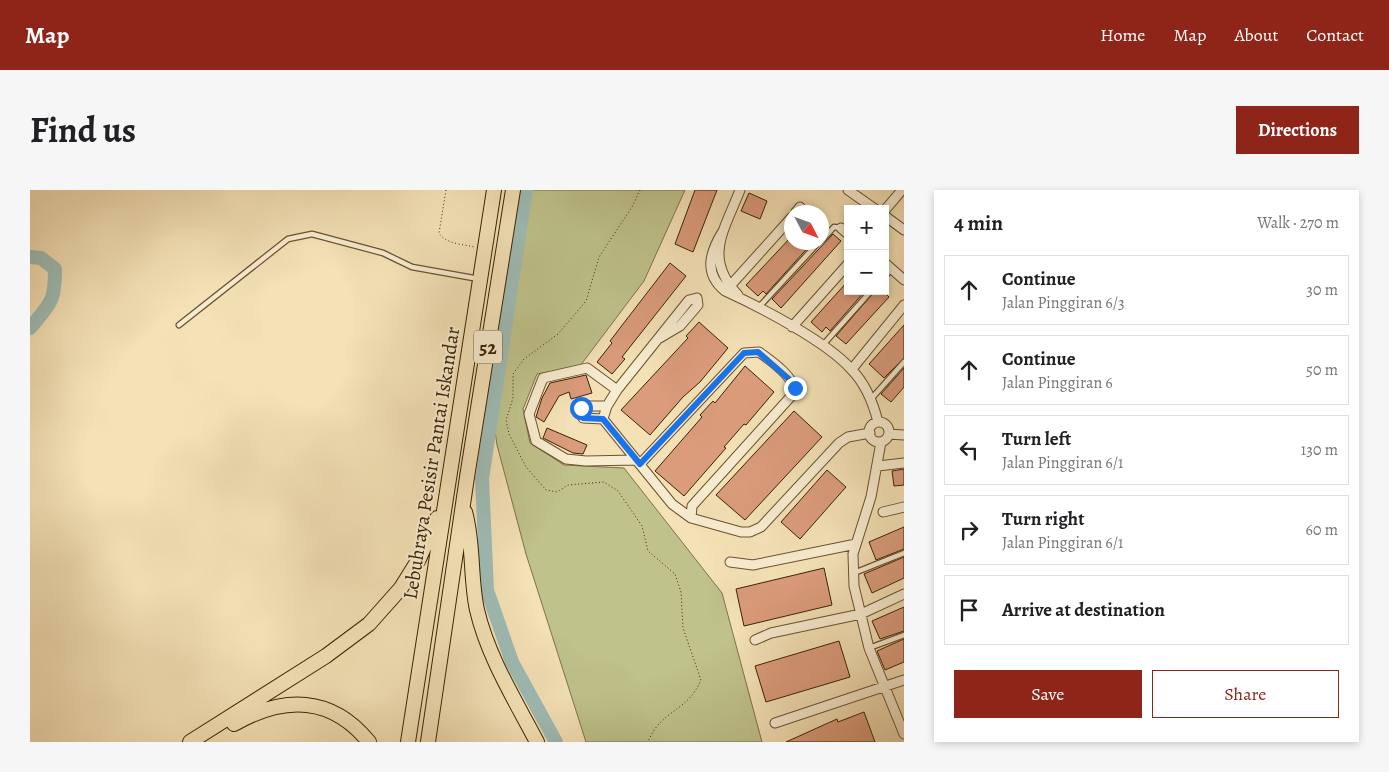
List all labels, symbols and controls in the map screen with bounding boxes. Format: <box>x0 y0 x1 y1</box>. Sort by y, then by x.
text: Map <box>25 19 69 51</box>
text: Home <box>1100 23 1145 47</box>
text: Map <box>1173 23 1206 47</box>
text: About <box>1234 23 1278 47</box>
text: Contact <box>1306 23 1364 47</box>
text: Find us <box>30 106 136 154</box>
button: Directions <box>1236 106 1359 154</box>
north arrow <box>784 205 829 250</box>
map controls <box>844 205 889 295</box>
button: + <box>844 205 889 250</box>
text: 4 min <box>954 209 1003 237</box>
text: Walk · 270 m <box>1257 212 1339 234</box>
button: − <box>844 250 889 295</box>
text: Continue <box>1002 266 1076 292</box>
icon: ahead <box>955 276 983 304</box>
text: 30 m <box>1306 279 1338 301</box>
text: Jalan Pinggiran 6/3 <box>1002 292 1125 314</box>
street label: Lebuhraya Pesisir Pantai Iskandar <box>397 324 466 601</box>
road number: 52 <box>474 330 502 363</box>
text: Continue <box>1002 346 1076 372</box>
icon: ahead <box>955 356 983 384</box>
text: 50 m <box>1306 359 1338 381</box>
text: Jalan Pinggiran 6 <box>1002 372 1113 394</box>
route end <box>784 377 807 400</box>
route start <box>570 397 593 420</box>
text: Turn left <box>1002 426 1071 452</box>
icon: left <box>955 436 983 464</box>
text: 130 m <box>1301 439 1338 461</box>
text: Jalan Pinggiran 6/1 <box>1002 452 1123 474</box>
text: Turn right <box>1002 506 1084 532</box>
icon: right <box>955 516 983 544</box>
text: 60 m <box>1306 519 1338 541</box>
text: Jalan Pinggiran 6/1 <box>1002 532 1123 554</box>
icon: arrive <box>955 596 983 624</box>
text: Arrive at destination <box>1002 597 1165 623</box>
button: Save <box>954 670 1142 718</box>
button: Share <box>1152 670 1339 718</box>

